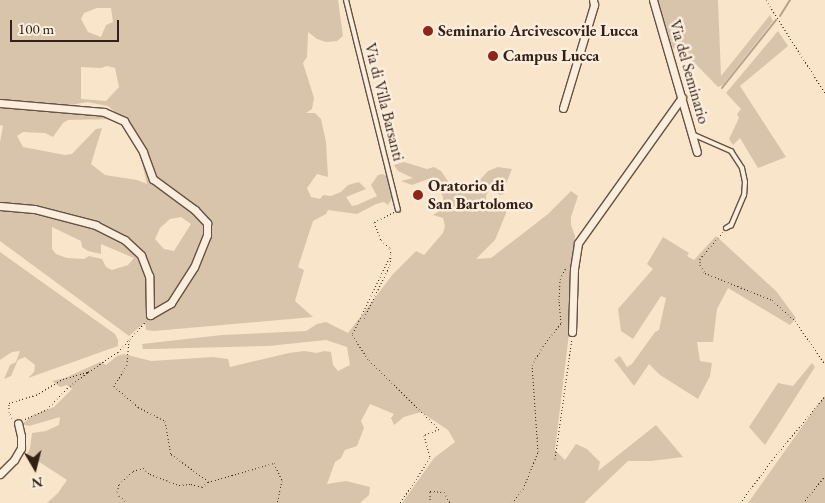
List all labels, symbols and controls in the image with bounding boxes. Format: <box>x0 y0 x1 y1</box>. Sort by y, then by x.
scale bar <box>12 10 121 42</box>
street label: Via del Seminario <box>665 18 713 126</box>
text: 100 m <box>18 19 54 38</box>
place label: Seminario Arcivescovile Lucca <box>438 21 638 41</box>
marker: Seminario Arcivescovile Lucca <box>422 25 434 37</box>
street label: Via di Villa Barsanti <box>360 41 408 163</box>
place label: Campus Lucca <box>503 46 599 66</box>
marker: Campus Lucca <box>487 50 499 62</box>
place label: Oratorio di San Bartolomeo <box>428 176 533 214</box>
marker: Oratorio di San Bartolomeo <box>412 189 424 201</box>
north arrow <box>10 443 60 493</box>
text: N <box>30 473 44 493</box>

